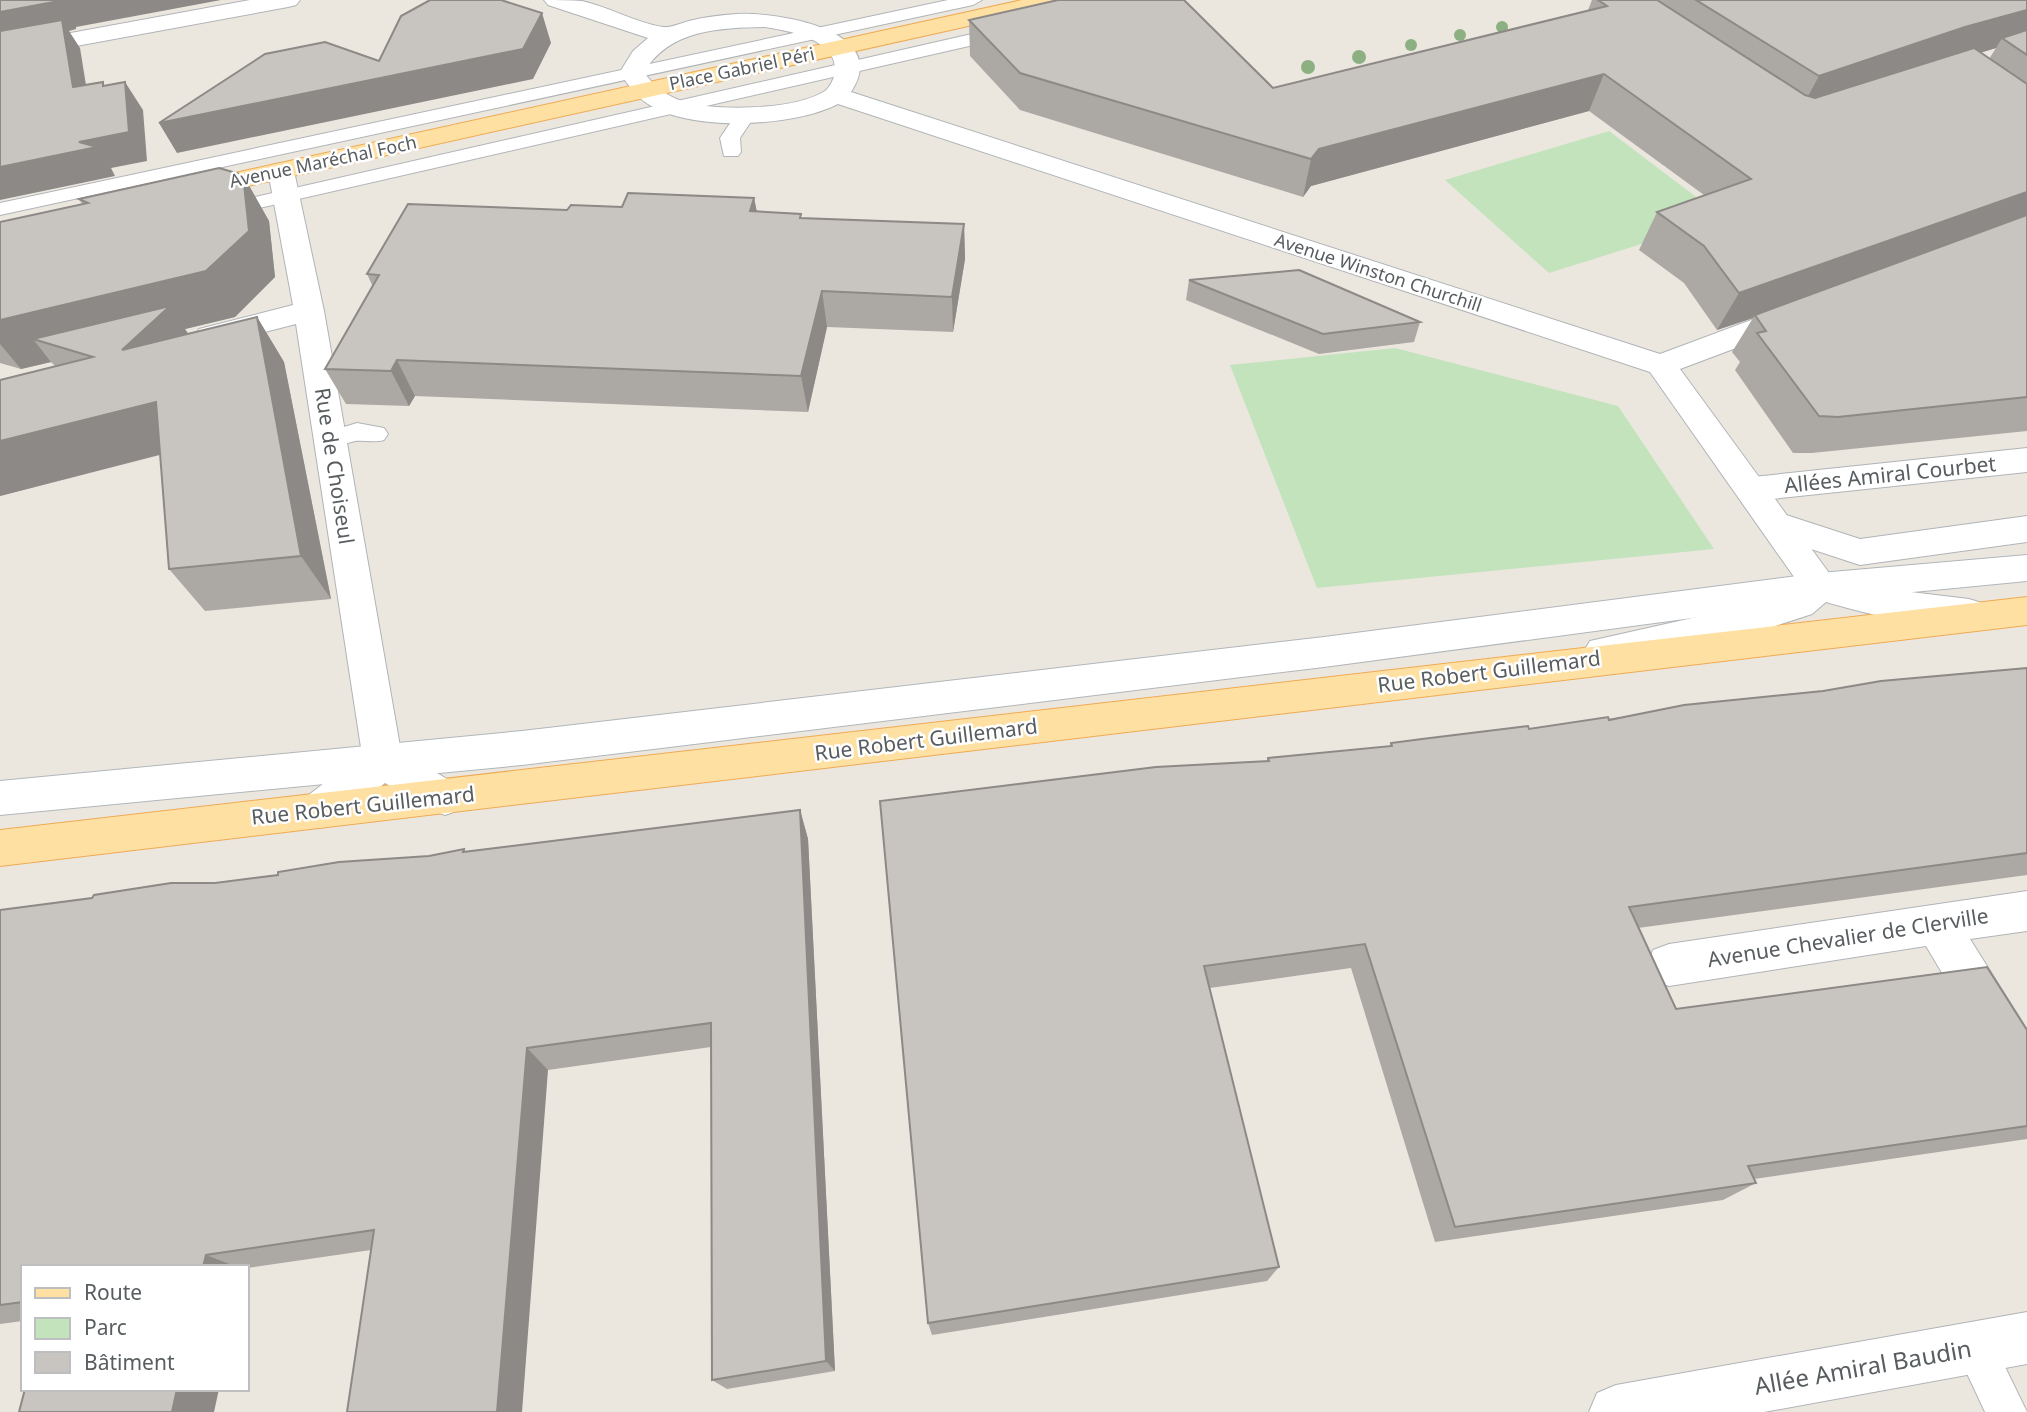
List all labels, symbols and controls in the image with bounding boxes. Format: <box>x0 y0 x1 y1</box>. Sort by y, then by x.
street label: Place Gabriel Péri <box>667 41 817 95</box>
street label: Avenue Maréchal Foch <box>227 129 419 193</box>
street label: Avenue Winston Churchill <box>1272 227 1485 317</box>
street label: Rue de Choiseul <box>309 386 361 546</box>
street label: Allées Amiral Courbet <box>1783 449 1998 499</box>
street label: Rue Robert Guillemard <box>1376 643 1602 699</box>
street label: Rue Robert Guillemard <box>813 711 1039 767</box>
street label: Rue Robert Guillemard <box>250 779 476 831</box>
street label: Avenue Chevalier de Clerville <box>1705 901 1990 973</box>
legend <box>21 1265 248 1391</box>
text: Route <box>84 1278 142 1306</box>
text: Parc <box>84 1313 127 1341</box>
street label: Allée Amiral Baudin <box>1752 1331 1974 1402</box>
text: Bâtiment <box>84 1348 175 1376</box>

